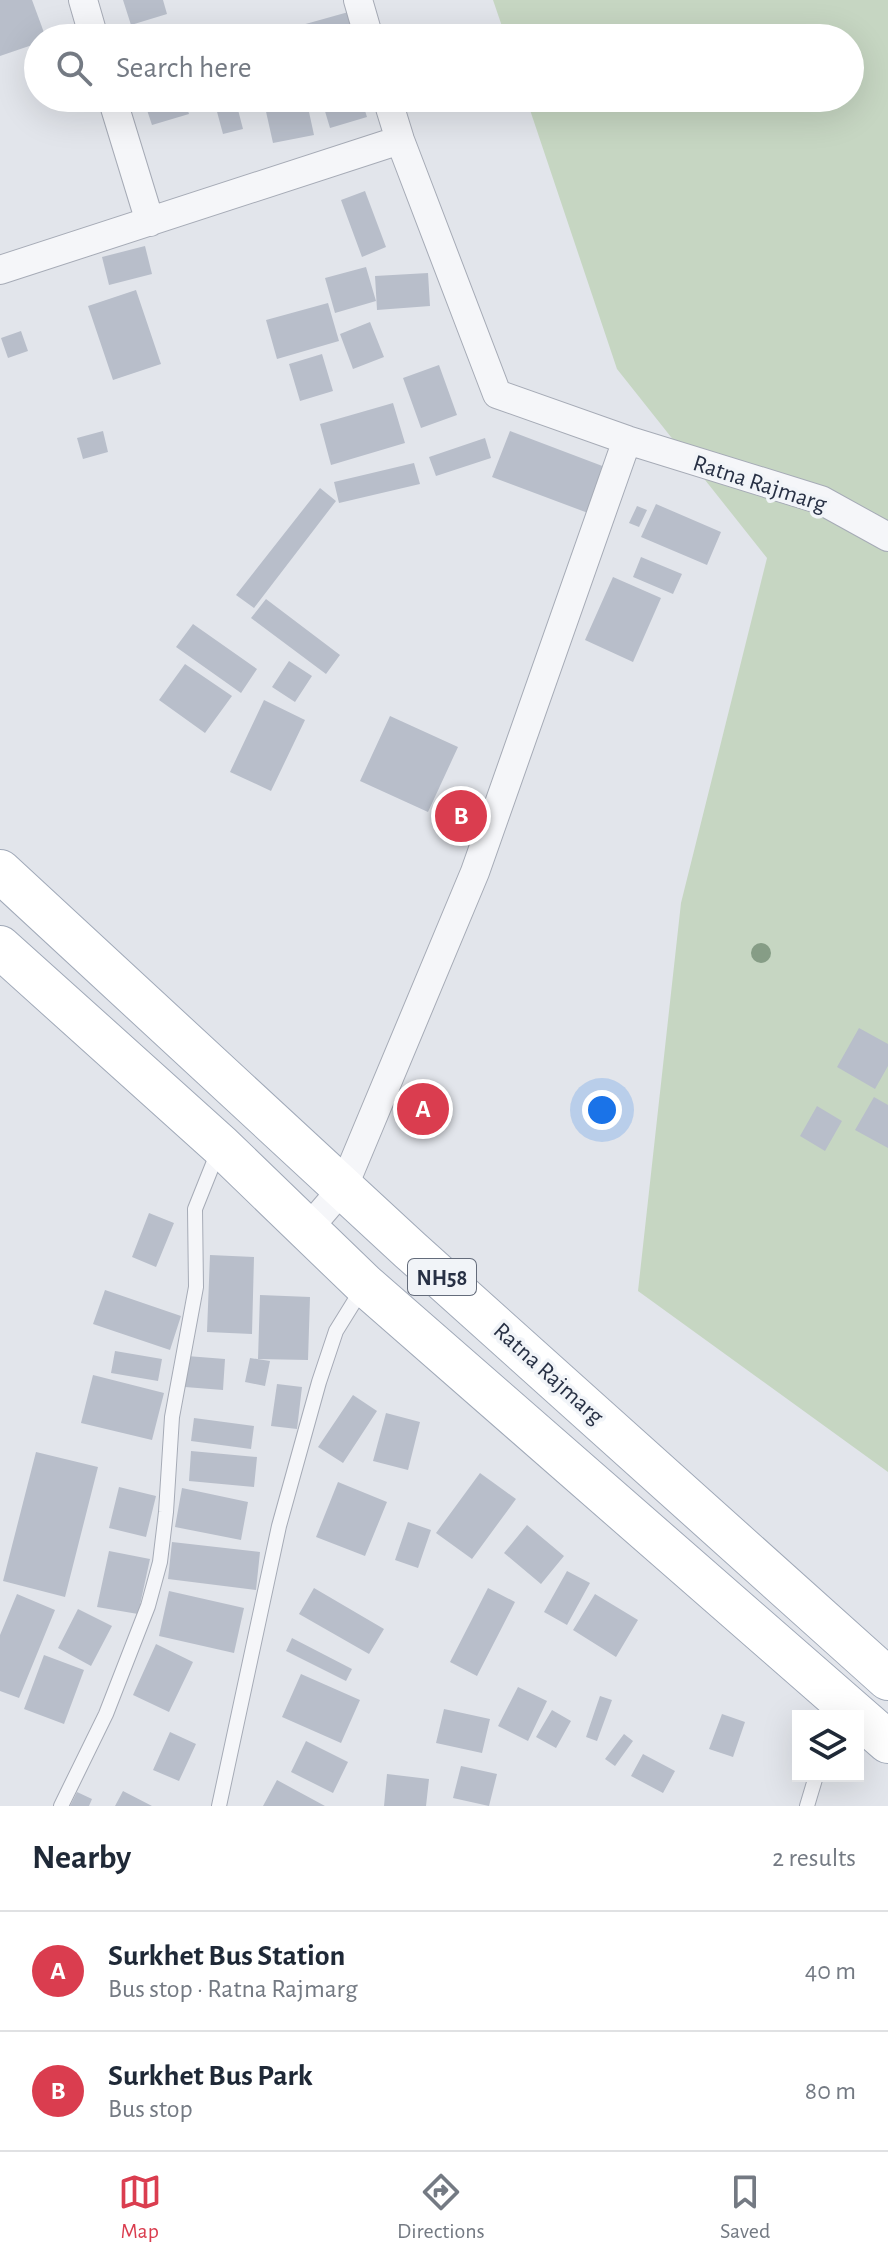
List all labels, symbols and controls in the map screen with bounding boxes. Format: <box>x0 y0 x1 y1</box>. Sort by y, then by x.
search box <box>24 24 864 112</box>
icon: search <box>52 46 96 90</box>
text: Search here <box>116 53 252 83</box>
street label: Ratna Rajmarg <box>690 451 830 517</box>
pin: B <box>435 786 487 846</box>
pin: A <box>397 1079 449 1139</box>
your location <box>582 1090 622 1130</box>
road number: NH58 <box>408 1259 476 1295</box>
street label: Ratna Rajmarg <box>489 1318 608 1429</box>
map controls <box>792 1710 864 1782</box>
button: layers <box>792 1710 864 1782</box>
text: Nearby <box>32 1841 131 1875</box>
text: 2 results <box>772 1845 856 1871</box>
text: Surkhet Bus Station <box>108 1941 345 1971</box>
text: A <box>50 1958 66 1984</box>
text: 40 m <box>805 1958 856 1984</box>
text: Bus stop · Ratna Rajmarg <box>108 1976 358 2002</box>
text: Surkhet Bus Park <box>108 2061 313 2091</box>
text: B <box>50 2078 66 2104</box>
text: 80 m <box>805 2078 856 2104</box>
text: Bus stop <box>108 2096 193 2122</box>
tab: Map <box>118 2170 162 2244</box>
tab: Directions <box>397 2170 485 2244</box>
tab: Saved <box>720 2170 770 2244</box>

